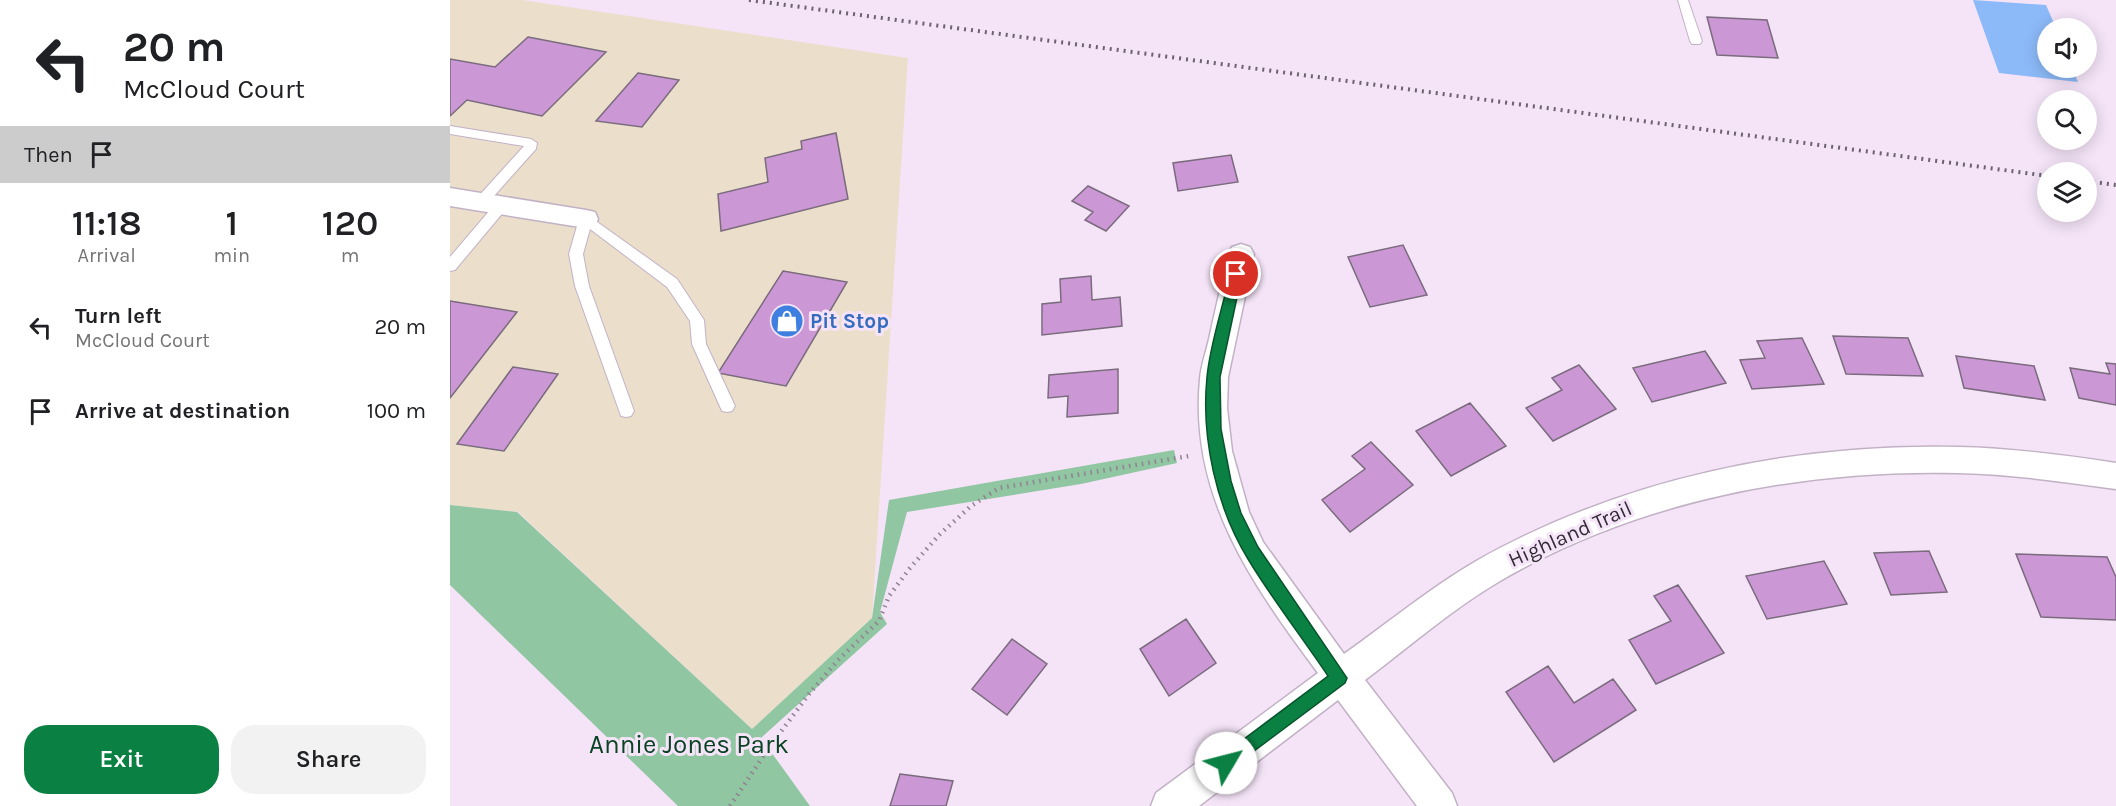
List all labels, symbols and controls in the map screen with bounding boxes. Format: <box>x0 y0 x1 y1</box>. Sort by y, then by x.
map controls <box>2037 18 2097 222</box>
button: sound <box>2037 18 2097 78</box>
text: 20 m <box>123 22 225 72</box>
icon: left <box>24 24 102 102</box>
text: McCloud Court <box>123 73 305 105</box>
button: search <box>2037 90 2097 150</box>
icon: arrive <box>85 138 118 171</box>
text: Then <box>24 142 73 168</box>
button: layers <box>2037 162 2097 222</box>
text: 11:18 <box>72 202 142 244</box>
text: 1 <box>225 202 238 244</box>
text: 120 <box>322 202 378 244</box>
text: Arrival <box>77 244 136 267</box>
text: min <box>213 244 250 267</box>
text: m <box>341 244 359 267</box>
pin <box>1210 248 1261 299</box>
icon: arrive <box>1219 257 1252 290</box>
text: Turn left <box>75 303 162 329</box>
shop icon: Pit Stop <box>769 303 805 339</box>
place label: Pit Stop <box>810 309 889 333</box>
icon: left <box>24 311 57 344</box>
text: 20 m <box>374 314 426 340</box>
text: McCloud Court <box>75 329 210 352</box>
icon: arrive <box>24 395 57 428</box>
text: Arrive at destination <box>75 398 290 424</box>
text: 100 m <box>367 398 426 424</box>
street label: Highland Trail <box>1505 496 1635 572</box>
button: Exit <box>24 725 219 794</box>
button: Share <box>231 725 426 794</box>
park label: Annie Jones Park <box>589 729 789 760</box>
position arrow <box>1194 731 1258 795</box>

